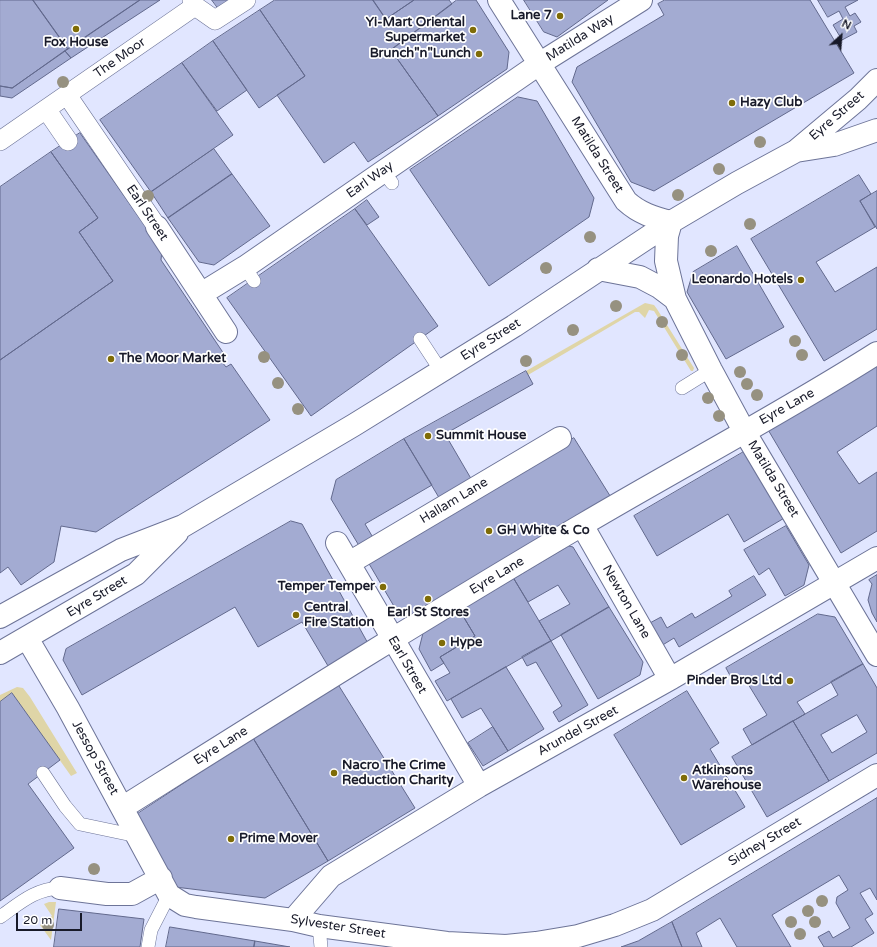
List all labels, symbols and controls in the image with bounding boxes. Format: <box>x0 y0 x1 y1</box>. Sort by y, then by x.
place label: Lane 7 <box>510 8 552 24</box>
street label: Matilda Way <box>543 11 617 65</box>
marker: Lane 7 <box>555 11 565 21</box>
place label: Yi-Mart Oriental Supermarket <box>366 15 465 46</box>
north arrow <box>821 16 861 56</box>
text: N <box>840 17 853 33</box>
marker: Fox House <box>71 24 81 34</box>
marker: Yi-Mart Oriental Supermarket <box>468 25 478 35</box>
place label: Fox House <box>44 35 108 51</box>
street label: The Moor <box>91 35 149 81</box>
place label: Brunch"n"Lunch <box>370 46 471 62</box>
marker: Brunch"n"Lunch <box>474 49 484 59</box>
street label: Eyre Street <box>806 88 868 144</box>
place label: Hazy Club <box>740 95 802 111</box>
marker: Hazy Club <box>727 98 737 108</box>
street label: Matilda Street <box>567 114 627 196</box>
street label: Earl Way <box>343 158 397 202</box>
street label: Earl Street <box>123 182 171 244</box>
place label: Leonardo Hotels <box>692 272 793 288</box>
marker: Leonardo Hotels <box>796 275 806 285</box>
street label: Eyre Street <box>458 315 524 365</box>
place label: The Moor Market <box>119 351 226 367</box>
marker: The Moor Market <box>106 354 116 364</box>
street label: Eyre Lane <box>757 385 817 429</box>
place label: Summit House <box>436 428 526 444</box>
marker: Summit House <box>423 431 433 441</box>
street label: Matilda Street <box>744 438 802 520</box>
street label: Hallam Lane <box>417 475 491 527</box>
place label: GH White & Co <box>497 523 590 539</box>
marker: GH White & Co <box>484 526 494 536</box>
street label: Eyre Lane <box>467 554 527 598</box>
street label: Newton Lane <box>599 562 653 642</box>
street label: Eyre Street <box>64 573 130 621</box>
place label: Temper Temper <box>278 579 375 595</box>
marker: Temper Temper <box>378 582 388 592</box>
marker: Earl St Stores <box>423 594 433 604</box>
place label: Central Fire Station <box>304 600 374 631</box>
place label: Earl St Stores <box>387 605 469 621</box>
marker: Central Fire Station <box>291 610 301 620</box>
street label: Earl Street <box>384 633 430 697</box>
place label: Hype <box>450 635 482 651</box>
marker: Hype <box>437 638 447 648</box>
place label: Pinder Bros Ltd <box>687 673 782 689</box>
marker: Pinder Bros Ltd <box>785 676 795 686</box>
street label: Arundel Street <box>535 702 621 760</box>
street label: Jessop Street <box>68 718 122 798</box>
street label: Eyre Lane <box>191 723 251 769</box>
place label: Nacro The Crime Reduction Charity <box>342 758 453 789</box>
place label: Atkinsons Warehouse <box>692 763 761 794</box>
marker: Nacro The Crime Reduction Charity <box>329 768 339 778</box>
marker: Atkinsons Warehouse <box>679 773 689 783</box>
street label: Sidney Street <box>726 814 804 870</box>
place label: Prime Mover <box>239 831 318 847</box>
marker: Prime Mover <box>226 834 236 844</box>
scale bar <box>18 905 84 931</box>
street label: Sylvester Street <box>289 912 387 942</box>
text: 20 m <box>23 913 52 927</box>

